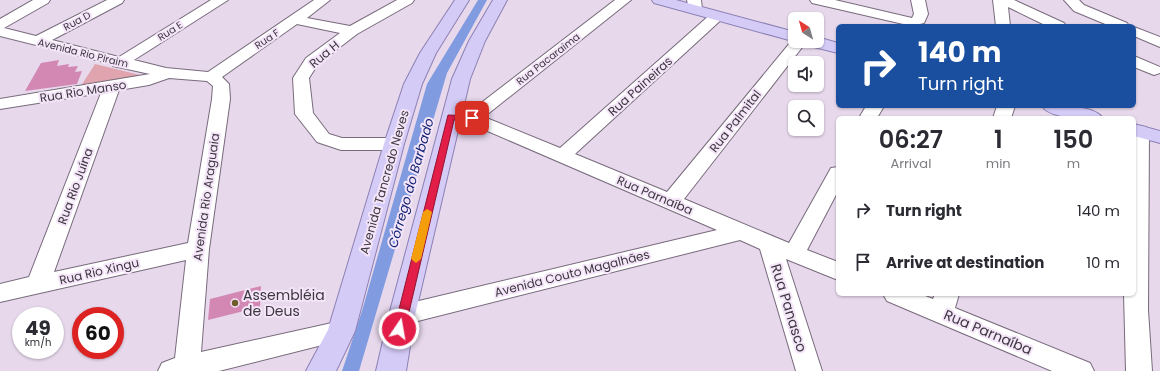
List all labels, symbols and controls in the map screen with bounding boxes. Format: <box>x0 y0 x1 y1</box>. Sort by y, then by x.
street label: Rua D <box>61 8 93 34</box>
north arrow <box>788 12 824 48</box>
map controls <box>788 12 824 136</box>
street label: Rua E <box>155 17 185 45</box>
street label: Rua F <box>252 25 282 53</box>
street label: Rua Pacaraima <box>513 29 583 89</box>
text: 140 m <box>918 33 1001 72</box>
street label: Avenida Rio Piraim <box>36 35 130 71</box>
street label: Rua H <box>305 36 343 72</box>
icon: right <box>852 40 904 92</box>
street label: Rua Paineiras <box>604 53 676 119</box>
button: sound <box>788 56 824 92</box>
text: Turn right <box>918 71 1004 96</box>
street label: Rua Rio Manso <box>38 76 128 106</box>
street label: Rua Palmital <box>705 86 765 156</box>
button: search <box>788 100 824 136</box>
pin <box>455 101 489 135</box>
icon: arrive <box>461 107 483 129</box>
street label: Avenida Tancredo Neves <box>355 108 413 256</box>
water label: Córrego do Barbado <box>383 116 439 250</box>
text: 06:27 <box>879 123 943 156</box>
text: 1 <box>994 123 1003 156</box>
text: 150 <box>1054 123 1093 156</box>
street label: Avenida Rio Araguaia <box>189 132 223 262</box>
street label: Rua Rio Juína <box>53 145 97 227</box>
text: Arrival <box>890 154 931 173</box>
text: min <box>986 154 1011 173</box>
text: m <box>1067 154 1080 173</box>
street label: Rua Parnaíba <box>614 171 696 219</box>
icon: right <box>852 199 874 221</box>
text: Turn right <box>886 200 962 221</box>
text: 140 m <box>1077 200 1120 221</box>
street label: Avenida Couto Magalhães <box>493 245 651 301</box>
icon: arrive <box>852 251 874 273</box>
text: Arrive at destination <box>886 252 1044 273</box>
text: 10 m <box>1086 252 1120 273</box>
street label: Rua Rio Xingu <box>57 254 141 288</box>
street label: Rua Panasco <box>766 261 812 355</box>
place label: Assembléia de Deus <box>243 285 325 321</box>
marker: Assembléia de Deus <box>230 298 240 308</box>
street label: Rua Parnaíba <box>941 304 1035 360</box>
speed limit sign: 60 <box>72 307 124 359</box>
position arrow <box>378 308 420 350</box>
text: 49 <box>25 314 51 342</box>
text: km/h <box>25 335 51 350</box>

